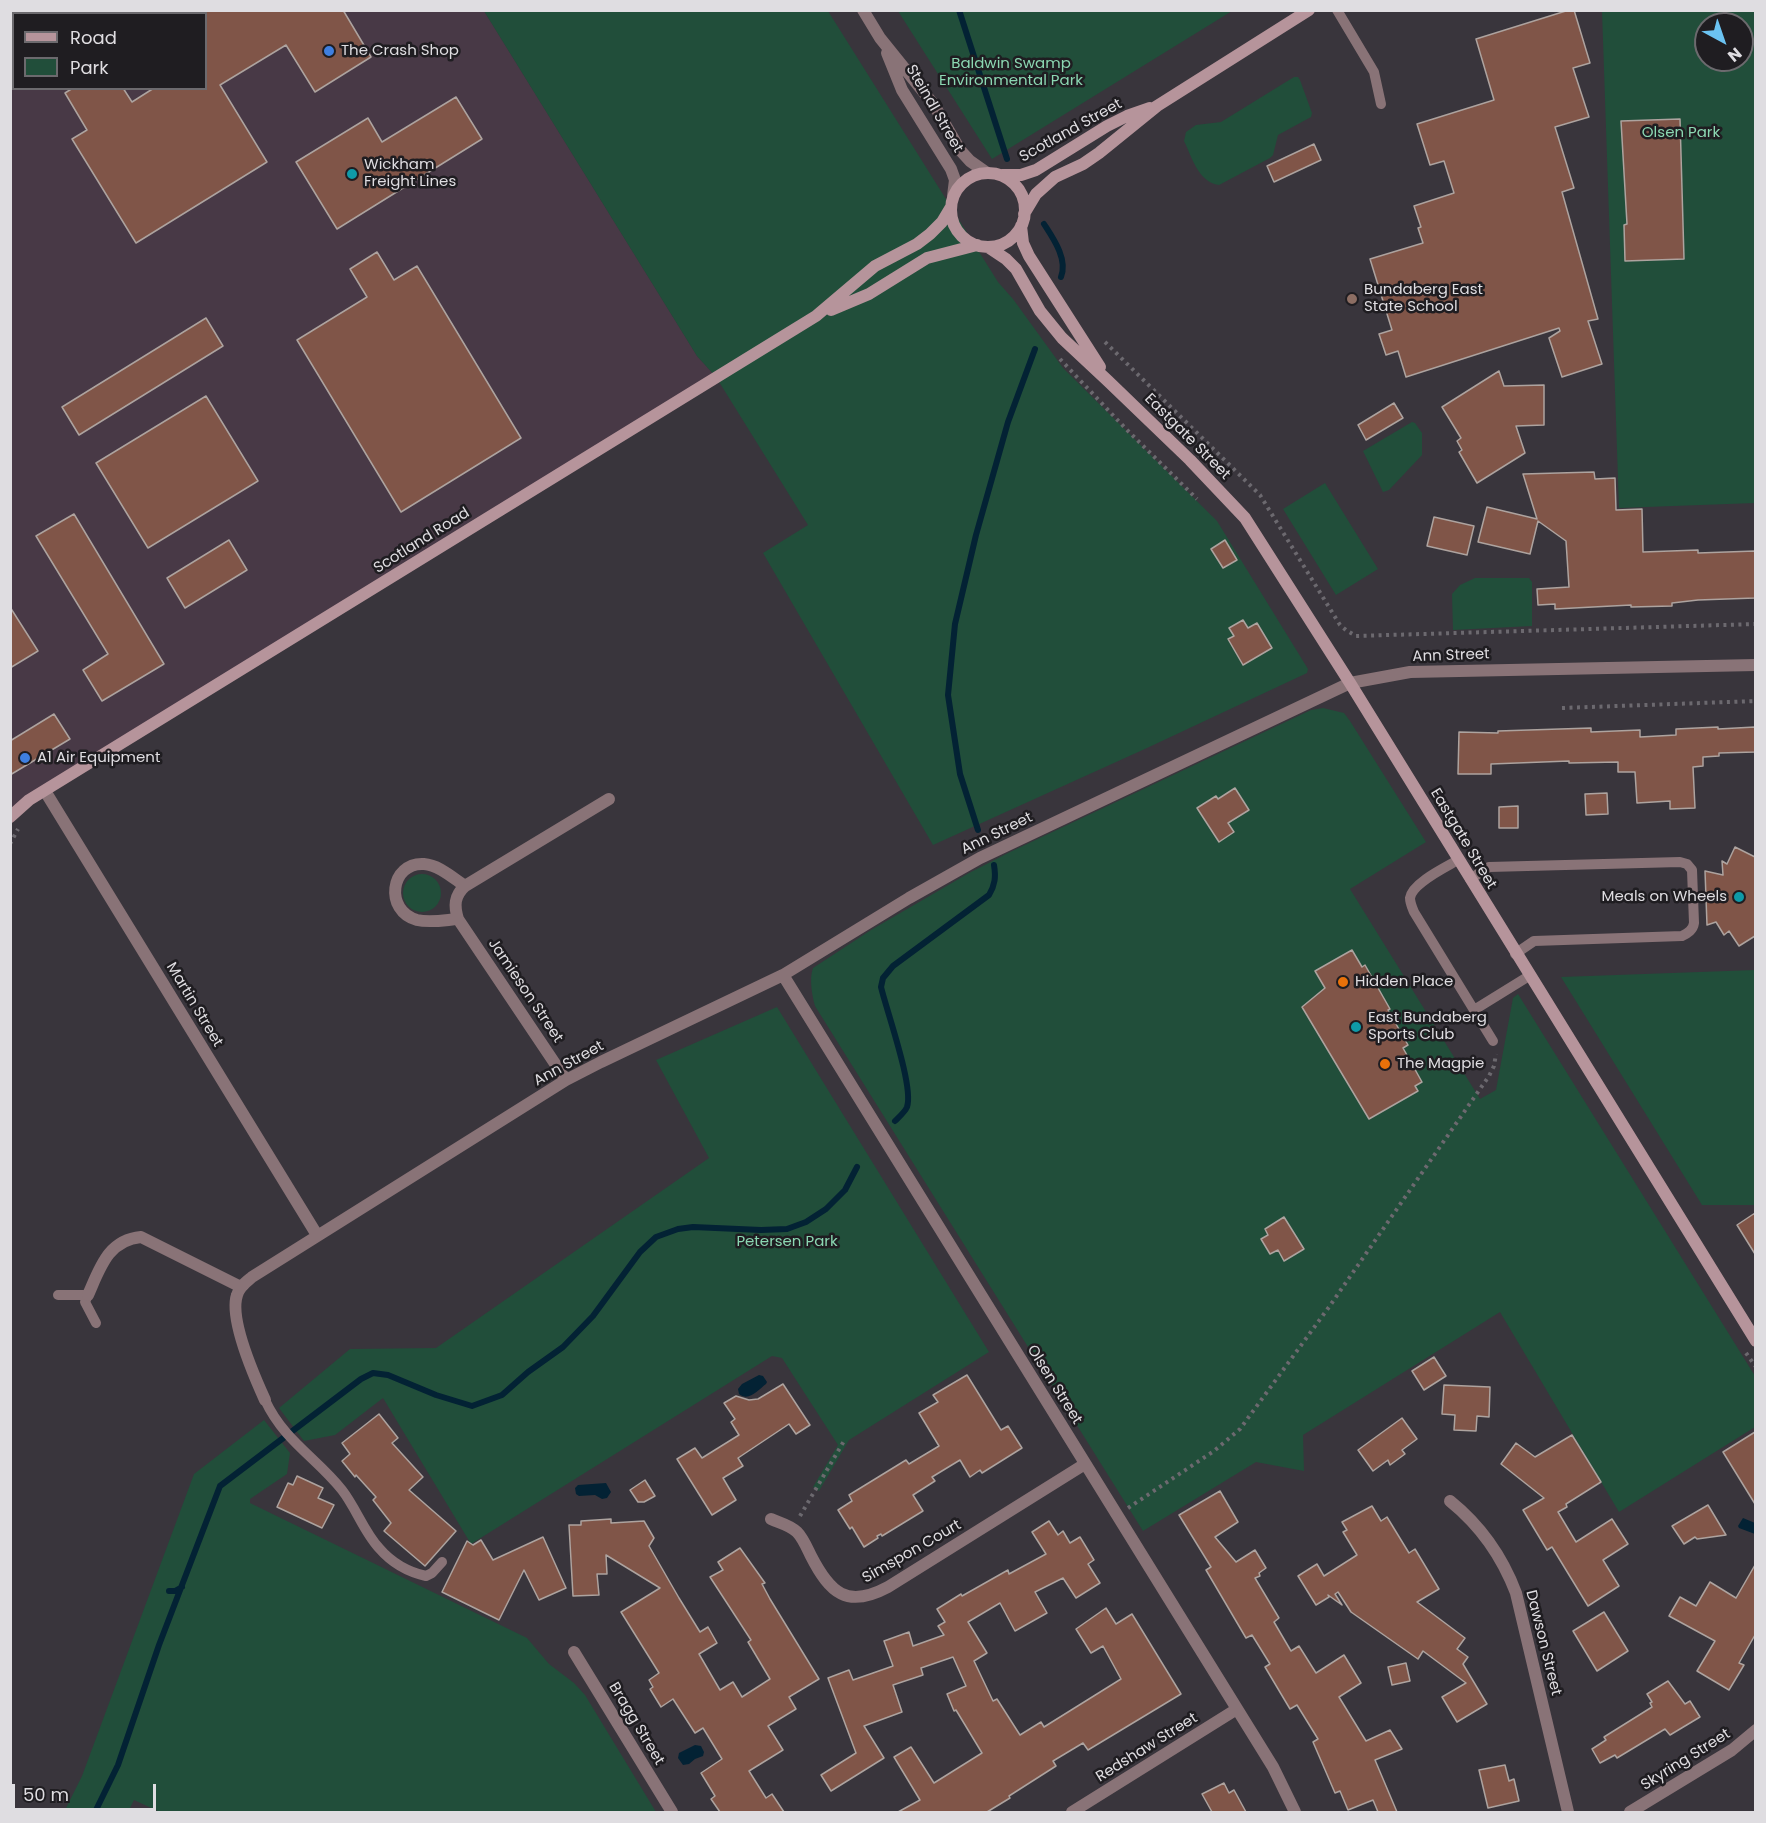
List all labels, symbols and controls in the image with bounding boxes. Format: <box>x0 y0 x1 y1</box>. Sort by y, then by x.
legend <box>12 12 207 90</box>
north arrow <box>1694 12 1754 72</box>
text: Road <box>70 25 117 50</box>
place label: The Crash Shop <box>341 42 459 60</box>
text: N <box>1723 42 1747 67</box>
marker: The Crash Shop <box>322 44 336 58</box>
text: Park <box>70 55 109 80</box>
park label: Baldwin Swamp Environmental Park <box>939 55 1083 90</box>
street label: Steindl Street <box>902 62 966 156</box>
street label: Scotland Street <box>1017 95 1125 167</box>
park label: Olsen Park <box>1642 124 1720 142</box>
place label: Wickham Freight Lines <box>364 156 456 191</box>
marker: Wickham Freight Lines <box>345 167 359 181</box>
place label: Bundaberg East State School <box>1364 281 1483 316</box>
marker: Bundaberg East State School <box>1345 292 1359 306</box>
street label: Eastgate Street <box>1140 390 1234 484</box>
street label: Scotland Road <box>371 504 473 578</box>
street label: Ann Street <box>1412 646 1490 666</box>
place label: A1 Air Equipment <box>37 749 160 767</box>
marker: A1 Air Equipment <box>18 751 32 765</box>
street label: Eastgate Street <box>1426 785 1500 893</box>
street label: Ann Street <box>958 809 1036 859</box>
place label: Meals on Wheels <box>1602 888 1727 906</box>
marker: Meals on Wheels <box>1732 890 1746 904</box>
street label: Jamieson Street <box>484 936 566 1046</box>
street label: Martin Street <box>162 960 226 1050</box>
place label: Hidden Place <box>1355 973 1453 991</box>
marker: Hidden Place <box>1336 975 1350 989</box>
place label: East Bundaberg Sports Club <box>1368 1009 1487 1044</box>
marker: East Bundaberg Sports Club <box>1349 1020 1363 1034</box>
street label: Ann Street <box>531 1037 607 1091</box>
place label: The Magpie <box>1397 1055 1484 1073</box>
marker: The Magpie <box>1378 1057 1392 1071</box>
park label: Petersen Park <box>736 1233 838 1251</box>
street label: Olsen Street <box>1022 1342 1086 1428</box>
street label: Simspon Court <box>859 1516 965 1588</box>
street label: Dawson Street <box>1521 1588 1565 1698</box>
street label: Bragg Street <box>604 1679 668 1769</box>
street label: Redshaw Street <box>1093 1710 1201 1786</box>
street label: Skyring Street <box>1638 1725 1734 1795</box>
scale bar <box>15 1772 159 1810</box>
text: 50 m <box>23 1782 69 1807</box>

